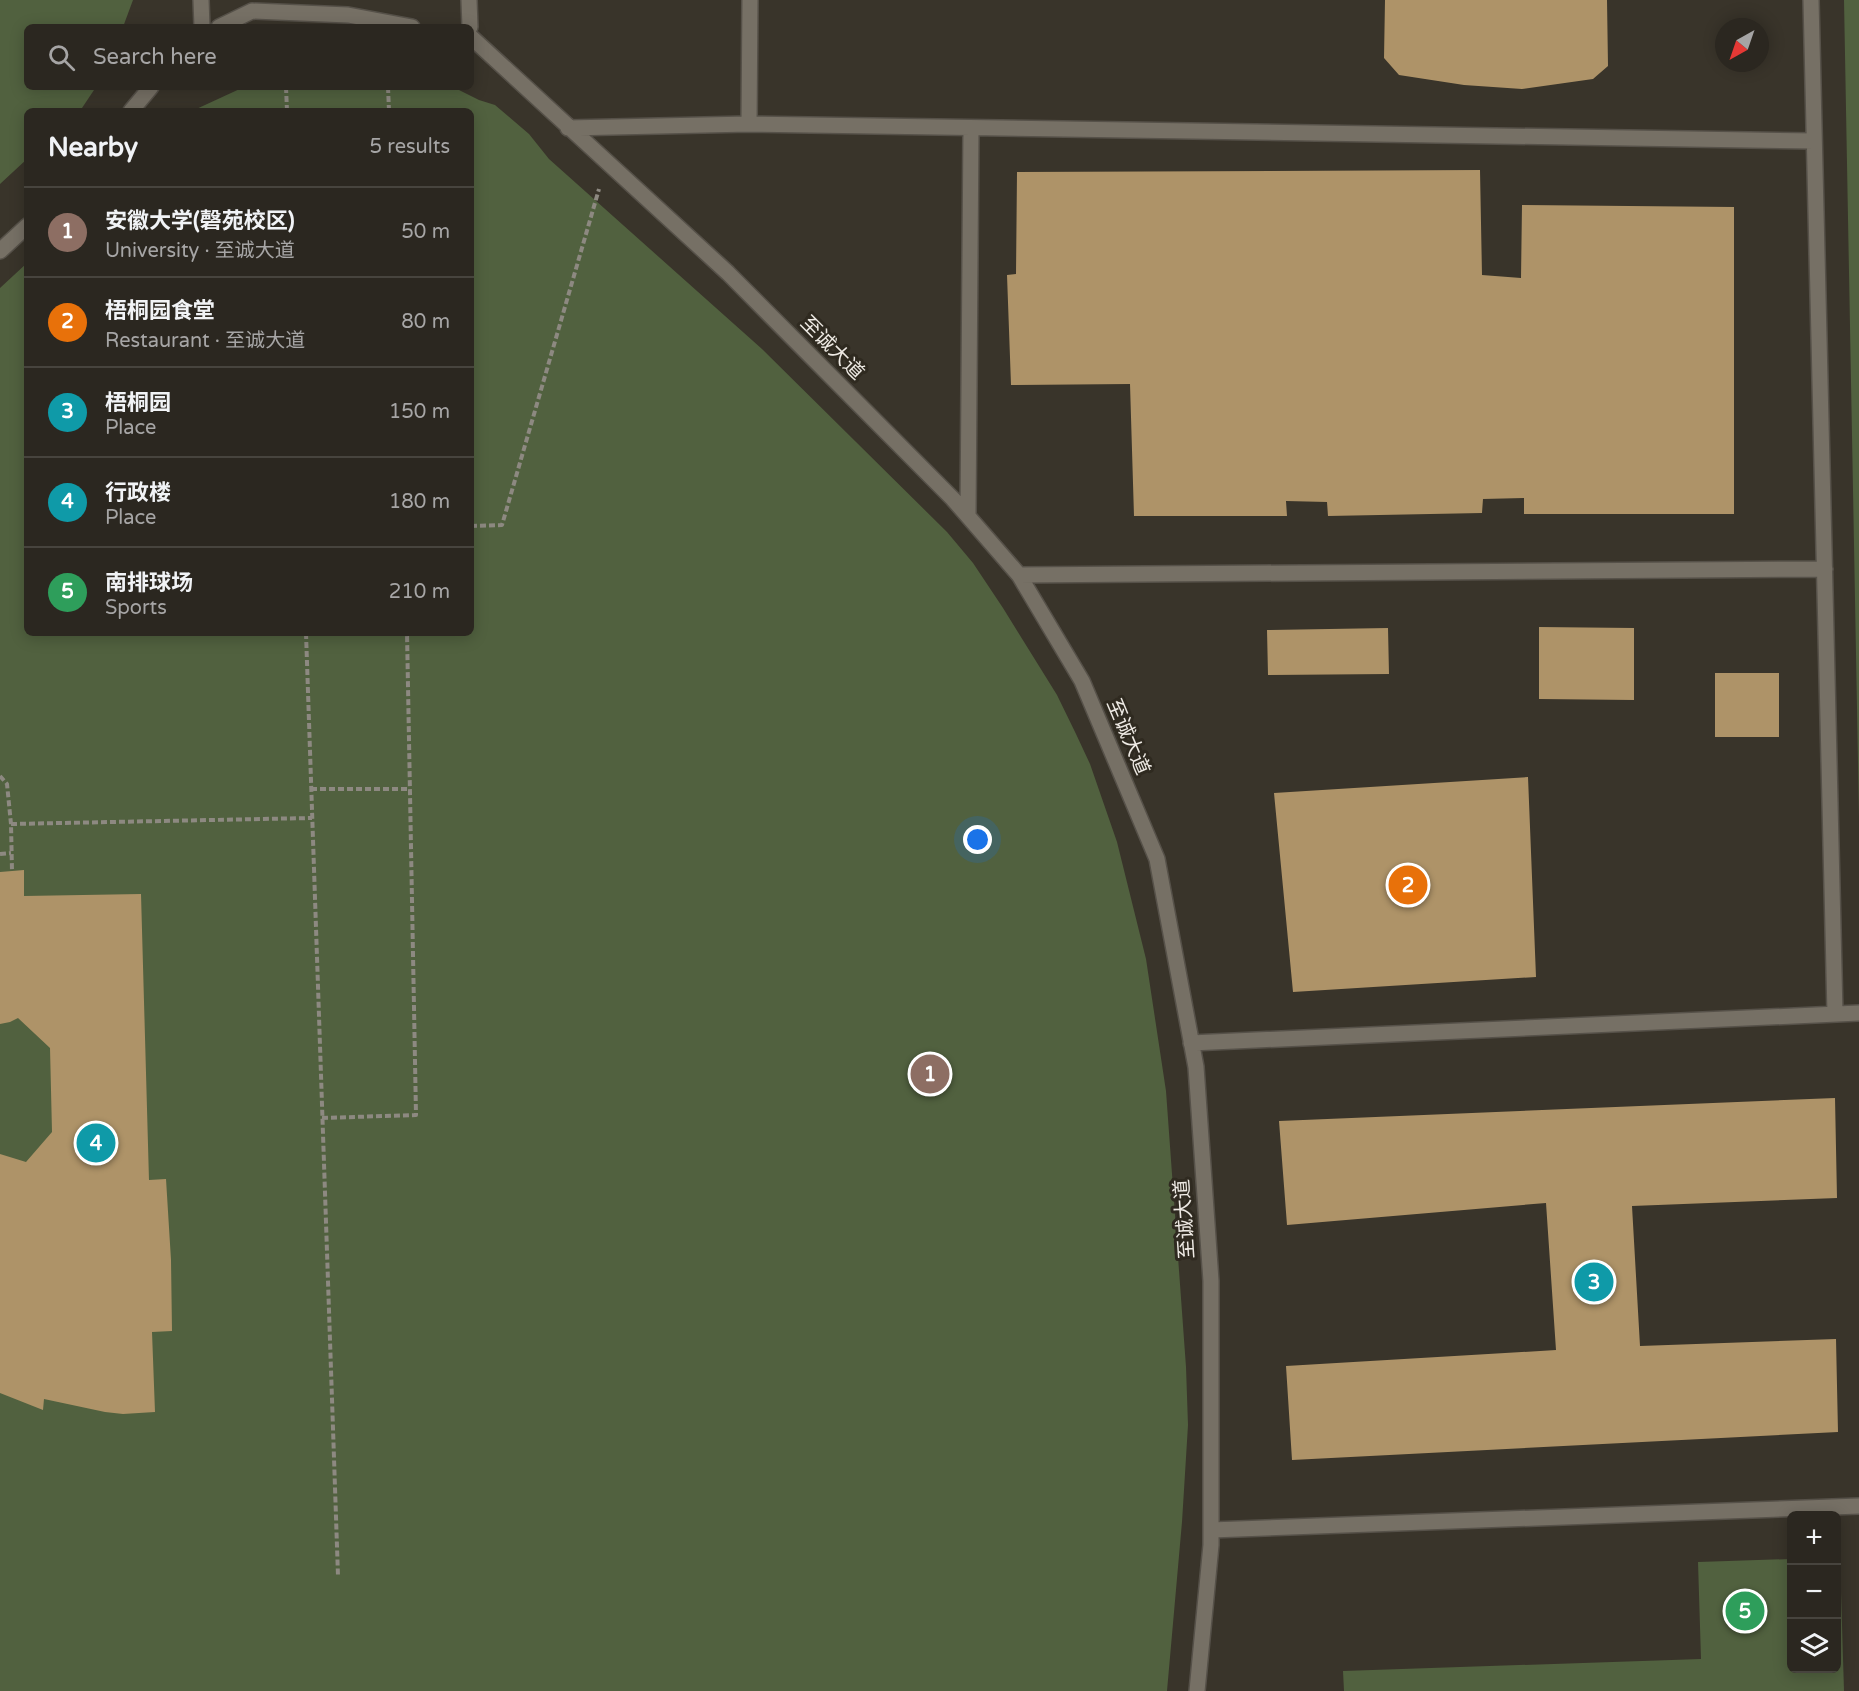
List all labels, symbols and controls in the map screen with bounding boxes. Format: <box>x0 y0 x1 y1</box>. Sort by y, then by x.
north arrow <box>1715 18 1769 72</box>
search box <box>24 24 474 90</box>
icon: search <box>45 41 78 74</box>
text: Search here <box>93 44 217 70</box>
text: Nearby <box>48 132 138 163</box>
text: 5 results <box>370 135 450 159</box>
text: 安徽大学(磬苑校区) <box>105 208 295 234</box>
text: 1 <box>61 220 74 244</box>
text: 50 m <box>401 220 450 244</box>
text: University · 至诚大道 <box>105 239 295 263</box>
text: 梧桐园食堂 <box>105 298 215 324</box>
text: 2 <box>61 310 74 334</box>
text: 80 m <box>401 310 450 334</box>
street label: 至诚大道 <box>795 311 869 385</box>
text: Restaurant · 至诚大道 <box>105 329 305 353</box>
text: 梧桐园 <box>105 390 171 416</box>
text: 3 <box>61 400 74 424</box>
text: 150 m <box>389 400 450 424</box>
text: Place <box>105 416 156 440</box>
text: 行政楼 <box>105 480 171 506</box>
text: 4 <box>61 490 74 514</box>
text: 180 m <box>389 490 450 514</box>
text: Place <box>105 506 156 530</box>
text: 南排球场 <box>105 570 193 596</box>
text: 5 <box>61 580 74 604</box>
text: 210 m <box>389 580 450 604</box>
text: Sports <box>105 596 167 620</box>
street label: 至诚大道 <box>1101 695 1155 779</box>
your location <box>963 825 992 854</box>
pin: 2 <box>1388 862 1428 908</box>
pin: 1 <box>910 1052 950 1096</box>
pin: 4 <box>76 1120 116 1166</box>
street label: 至诚大道 <box>1170 1178 1200 1260</box>
pin: 3 <box>1574 1260 1614 1304</box>
map controls <box>1787 1511 1841 1673</box>
button: + <box>1787 1511 1841 1565</box>
button: − <box>1787 1565 1841 1619</box>
pin: 5 <box>1726 1588 1764 1634</box>
button: layers <box>1787 1619 1841 1673</box>

